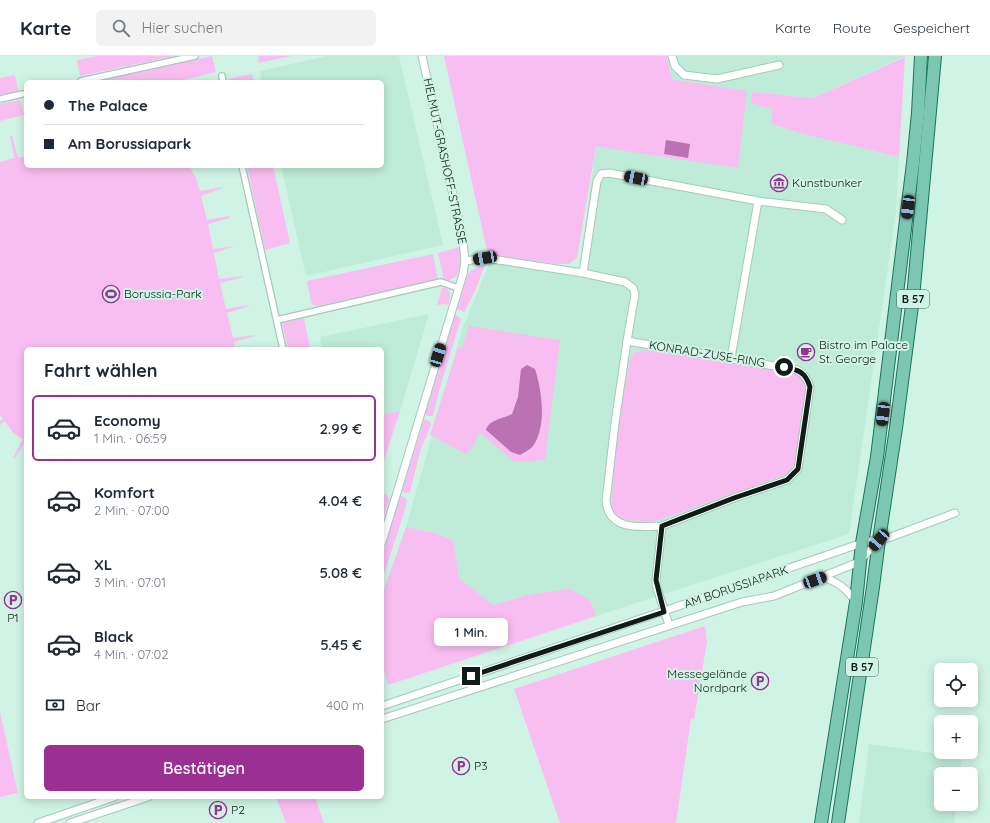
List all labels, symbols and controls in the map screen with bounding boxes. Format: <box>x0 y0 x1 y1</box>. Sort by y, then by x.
search box <box>96 10 376 46</box>
text: Karte <box>20 16 72 40</box>
icon: search <box>110 17 132 39</box>
text: Hier suchen <box>142 18 223 37</box>
text: Karte <box>775 19 811 37</box>
text: Route <box>833 19 871 37</box>
text: Gespeichert <box>893 19 970 37</box>
street label: HELMUT-GRASHOFF-STRASSE <box>421 77 470 245</box>
text: The Palace <box>68 96 148 115</box>
text: Am Borussiapark <box>68 134 191 153</box>
car <box>623 170 649 186</box>
museum icon: Kunstbunker <box>769 173 789 193</box>
place label: Kunstbunker <box>792 175 862 190</box>
car <box>901 194 915 220</box>
car <box>472 250 498 266</box>
sports icon: Borussia-Park <box>101 284 121 304</box>
place label: Borussia-Park <box>124 286 202 301</box>
road number: B 57 <box>897 290 929 308</box>
street label: KONRAD-ZUSE-RING <box>648 337 766 370</box>
place label: Bistro im Palace St. George <box>819 337 908 366</box>
car <box>429 342 447 368</box>
cafe icon: Bistro im Palace St. George <box>796 342 816 362</box>
route start <box>775 358 793 376</box>
text: Fahrt wählen <box>44 359 158 382</box>
car <box>876 401 890 427</box>
icon: car <box>46 410 82 446</box>
text: Economy <box>94 411 161 430</box>
text: 2.99 € <box>319 419 362 438</box>
text: 1 Min. · 06:59 <box>94 430 167 446</box>
icon: car <box>46 482 82 518</box>
text: Komfort <box>94 483 155 502</box>
text: 4.04 € <box>319 491 362 510</box>
text: 2 Min. · 07:00 <box>94 502 169 518</box>
car <box>867 527 891 553</box>
icon: car <box>46 554 82 590</box>
text: XL <box>94 555 112 574</box>
street label: AM BORUSSIAPARK <box>682 562 790 611</box>
text: 5.08 € <box>320 563 362 582</box>
car <box>802 570 828 590</box>
text: 3 Min. · 07:01 <box>94 574 166 590</box>
parking icon: P1 <box>3 590 23 610</box>
place label: P1 <box>7 610 19 625</box>
callout: 1 Min. <box>434 618 508 646</box>
text: 1 Min. <box>455 624 487 640</box>
icon: car <box>46 626 82 662</box>
text: Black <box>94 627 134 646</box>
text: 5.45 € <box>320 635 362 654</box>
text: 4 Min. · 07:02 <box>94 646 169 662</box>
road number: B 57 <box>846 658 878 676</box>
map controls <box>934 663 978 811</box>
button: locate <box>934 663 978 707</box>
place label: Messegelände Nordpark <box>667 666 747 695</box>
route end <box>462 667 480 685</box>
parking icon: Messegelände Nordpark <box>750 671 770 691</box>
icon: cash <box>44 694 66 716</box>
text: Bar <box>76 696 101 715</box>
text: 400 m <box>326 697 364 713</box>
button: + <box>934 715 978 759</box>
button: Bestätigen <box>44 745 364 791</box>
parking icon: P3 <box>451 756 471 776</box>
place label: P3 <box>474 758 487 773</box>
button: − <box>934 767 978 811</box>
parking icon: P2 <box>208 800 228 820</box>
place label: P2 <box>231 802 245 817</box>

